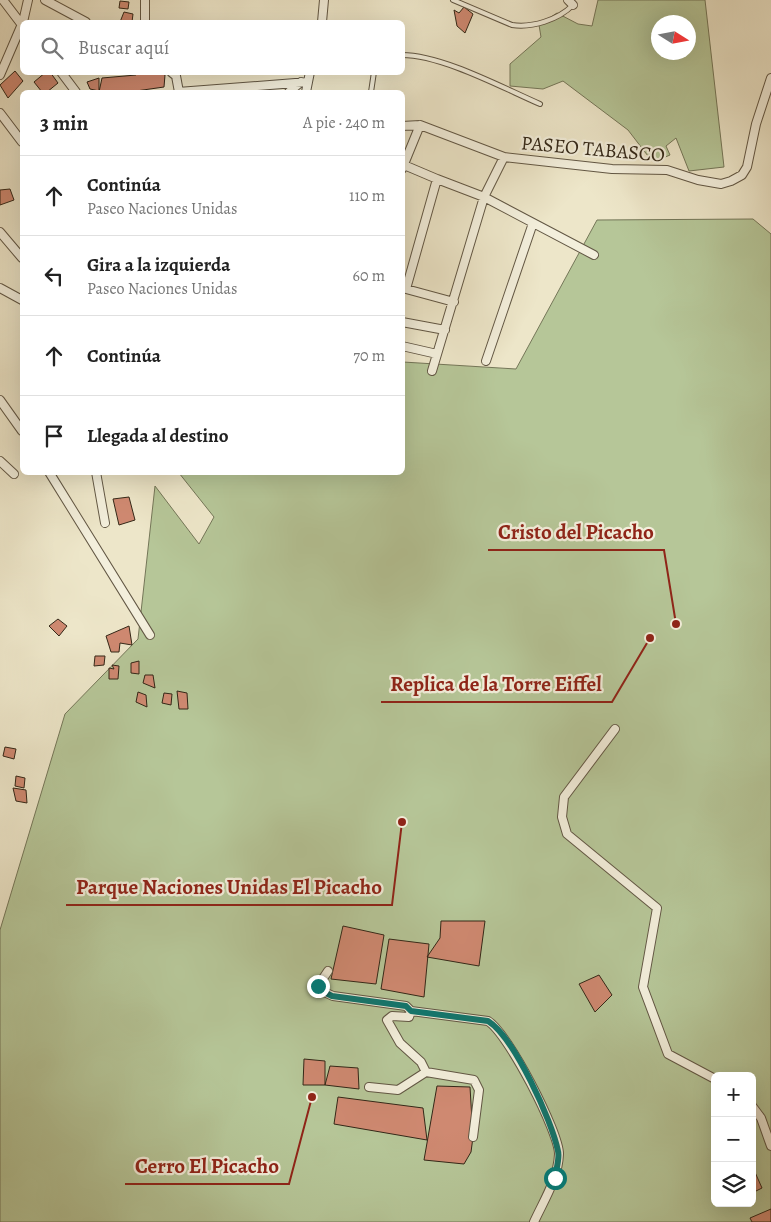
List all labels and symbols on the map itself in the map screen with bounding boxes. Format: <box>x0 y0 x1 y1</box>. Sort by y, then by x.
north arrow <box>651 15 696 60</box>
street label: PASEO TABASCO <box>520 129 666 169</box>
callout: Cristo del Picacho <box>488 514 664 550</box>
text: Cristo del Picacho <box>498 518 654 546</box>
callout: Replica de la Torre Eiffel <box>381 666 612 702</box>
text: Replica de la Torre Eiffel <box>390 670 602 698</box>
callout: Parque Naciones Unidas El Picacho <box>66 869 392 905</box>
text: Parque Naciones Unidas El Picacho <box>76 873 382 901</box>
route end <box>307 975 330 998</box>
callout: Cerro El Picacho <box>125 1148 289 1184</box>
text: Cerro El Picacho <box>135 1152 279 1180</box>
route start <box>544 1167 567 1190</box>

